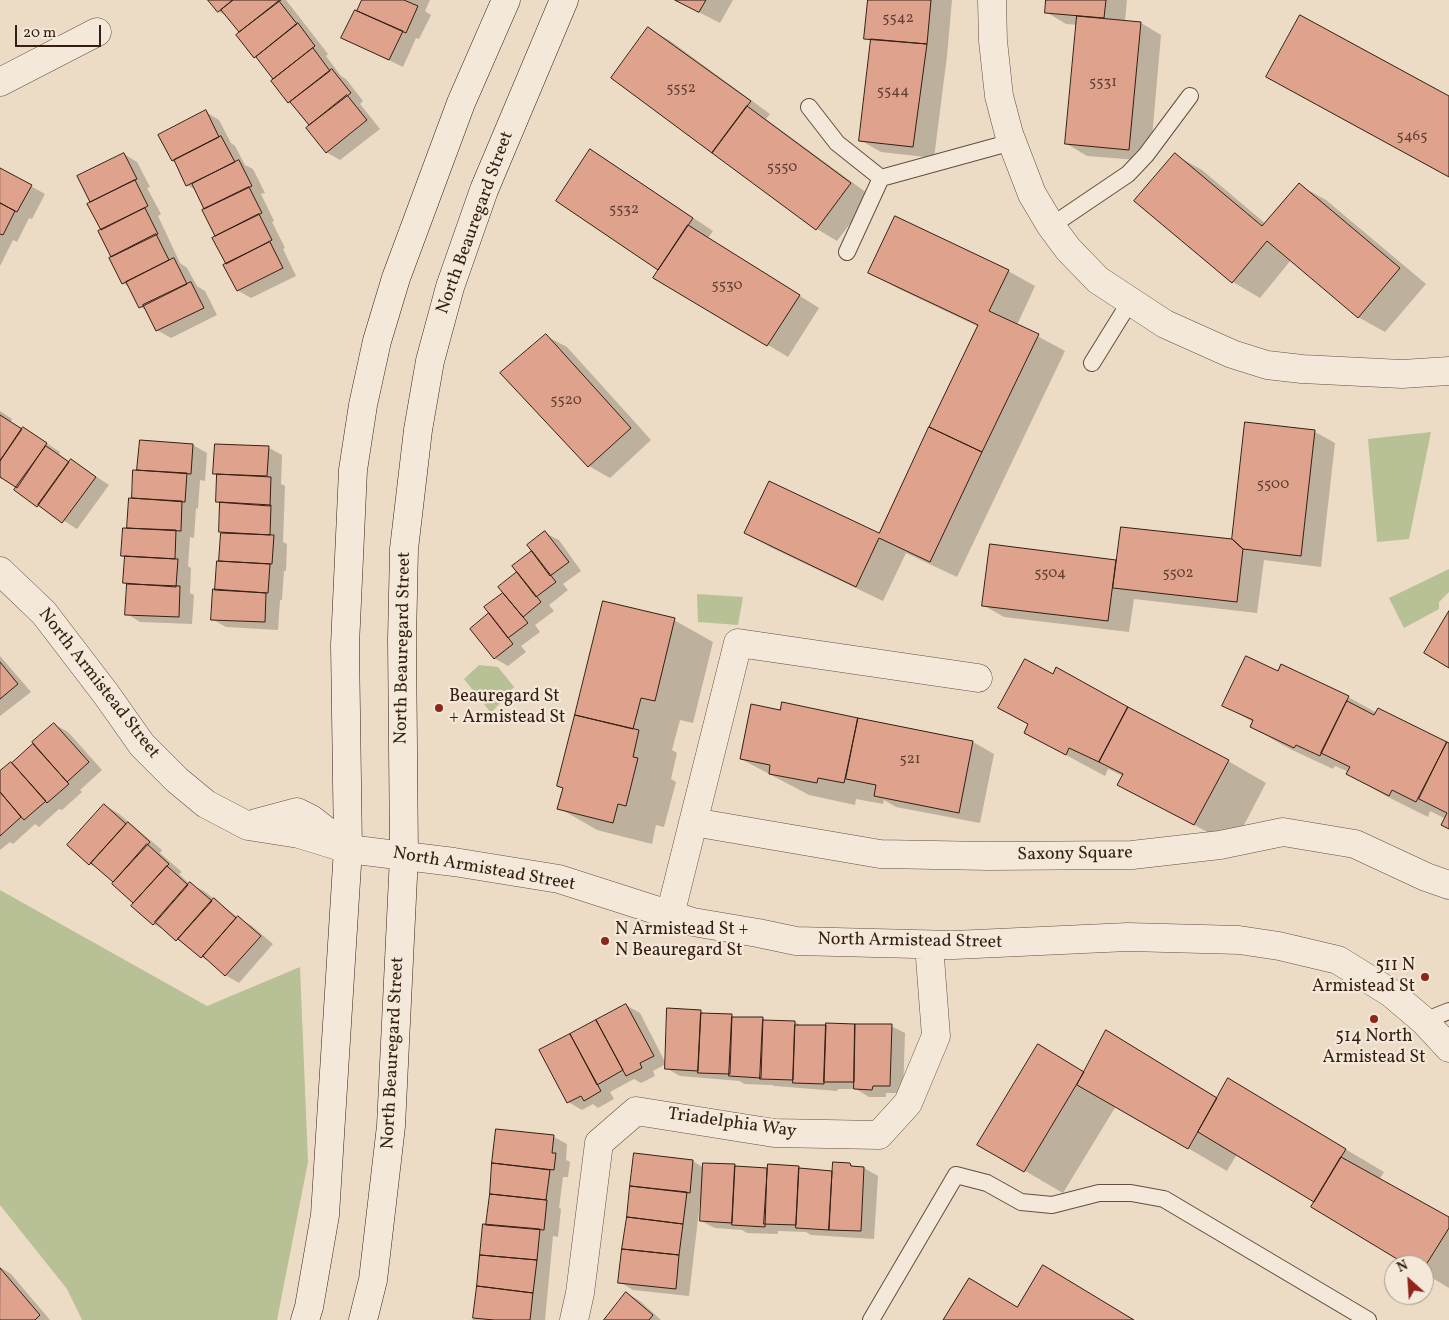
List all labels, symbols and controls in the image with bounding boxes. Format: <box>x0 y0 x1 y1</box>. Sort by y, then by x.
house number: 5542 <box>882 10 914 28</box>
scale bar <box>18 15 104 47</box>
text: 20 m <box>23 23 56 44</box>
house number: 5531 <box>1089 74 1117 92</box>
house number: 5552 <box>666 80 696 98</box>
house number: 5544 <box>877 83 909 101</box>
house number: 5465 <box>1397 128 1427 146</box>
street label: North Beauregard Street <box>433 129 519 317</box>
house number: 5550 <box>767 159 797 177</box>
house number: 5532 <box>609 201 639 219</box>
house number: 5530 <box>712 277 742 295</box>
house number: 5520 <box>550 392 582 410</box>
house number: 5500 <box>1257 476 1289 494</box>
street label: North Beauregard Street <box>392 551 416 745</box>
house number: 5504 <box>1034 565 1066 583</box>
house number: 5502 <box>1162 565 1194 583</box>
street label: North Armistead Street <box>33 604 163 764</box>
place label: Beauregard St + Armistead St <box>449 687 565 730</box>
marker: Beauregard St + Armistead St <box>433 702 445 714</box>
house number: 521 <box>899 751 921 769</box>
street label: North Armistead Street <box>391 843 577 897</box>
street label: Saxony Square <box>1017 843 1133 867</box>
place label: N Armistead St + N Beauregard St <box>615 920 748 962</box>
street label: North Armistead Street <box>817 930 1003 954</box>
marker: N Armistead St + N Beauregard St <box>599 935 611 947</box>
street label: North Beauregard Street <box>378 956 410 1150</box>
place label: 511 N Armistead St <box>1312 956 1415 999</box>
marker: 511 N Armistead St <box>1419 971 1431 983</box>
marker: 514 North Armistead St <box>1368 1013 1380 1025</box>
place label: 514 North Armistead St <box>1323 1027 1425 1070</box>
street label: Triadelphia Way <box>666 1104 798 1144</box>
north arrow <box>1384 1255 1434 1305</box>
text: N <box>1394 1256 1411 1278</box>

